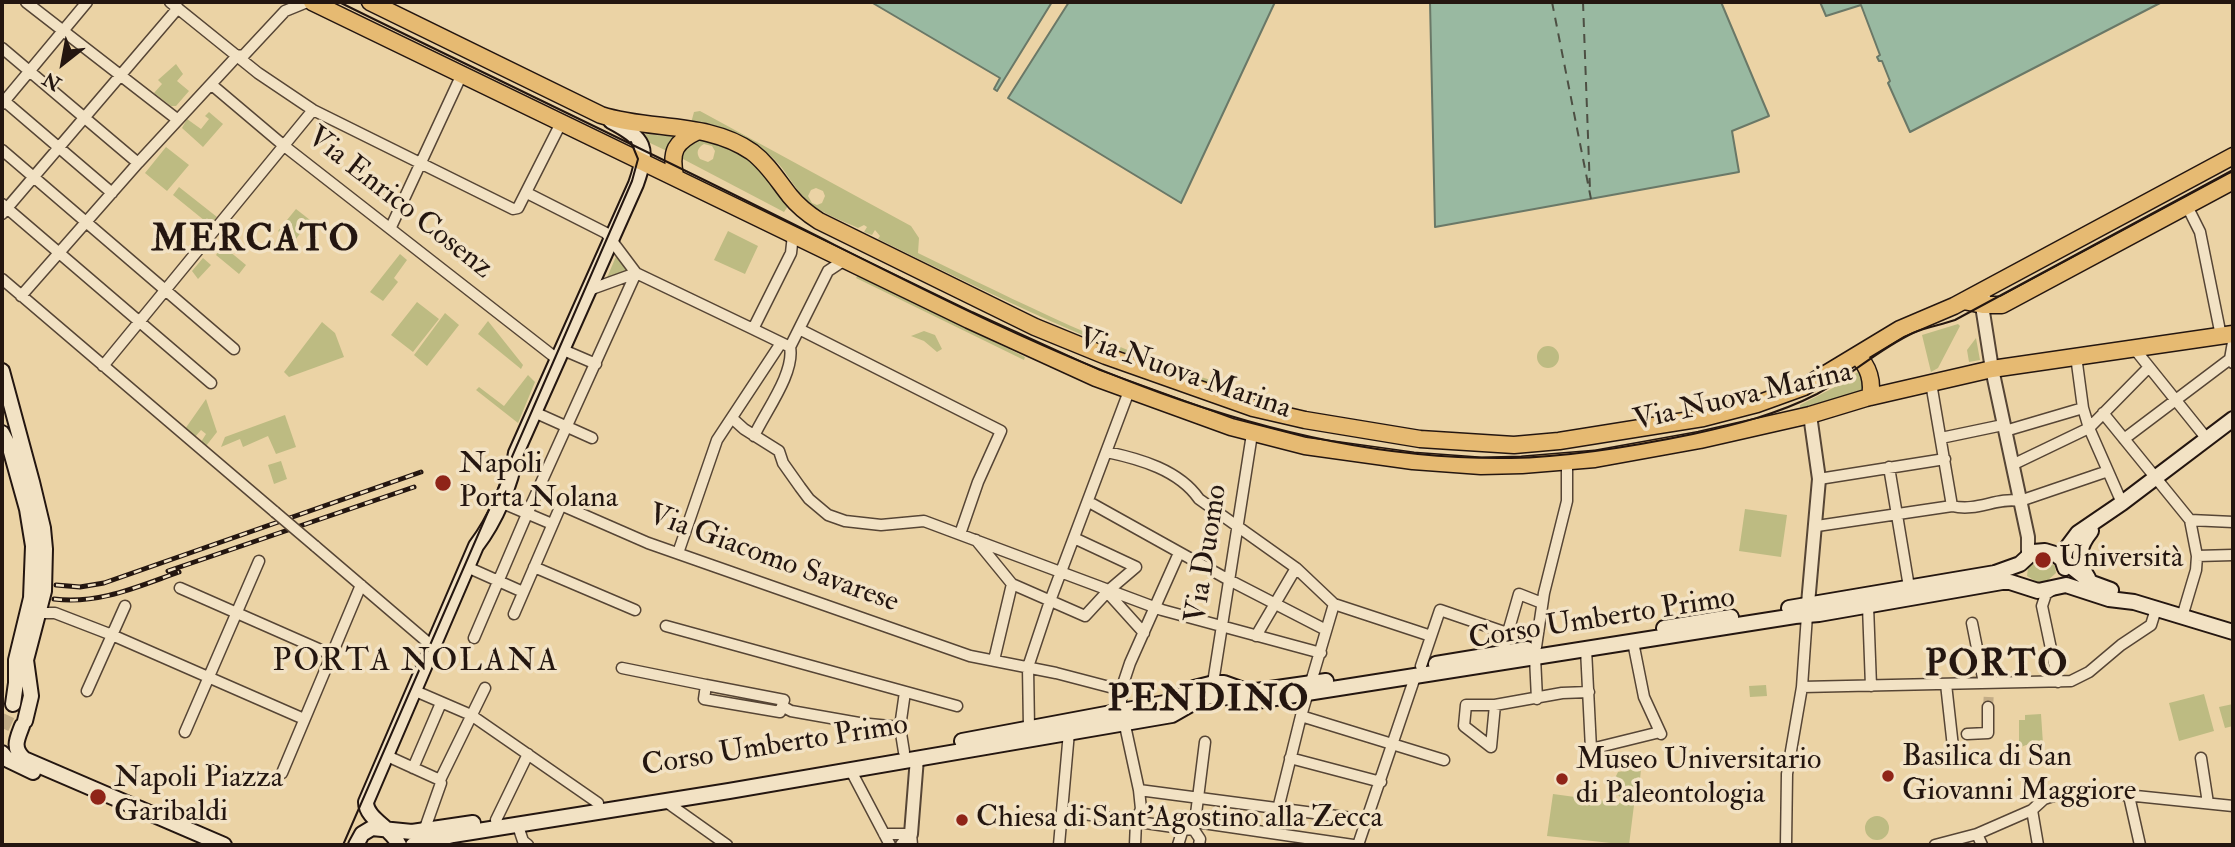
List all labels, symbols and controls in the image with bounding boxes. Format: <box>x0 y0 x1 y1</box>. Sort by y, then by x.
north arrow <box>28 28 98 98</box>
text: N <box>39 66 66 96</box>
street label: Via Enrico Cosenz <box>299 120 499 288</box>
district label: MERCATO <box>152 220 360 264</box>
street label: Via Nuova Marina <box>1073 322 1295 428</box>
street label: Via Nuova Marina <box>1630 355 1856 441</box>
place label: Napoli Porta Nolana <box>459 448 618 518</box>
marker: Napoli Porta Nolana <box>433 473 453 493</box>
street label: Via Duomo <box>1179 482 1237 626</box>
street label: Via Giacomo Savarese <box>643 498 903 622</box>
place label: Università <box>2059 542 2183 578</box>
marker: Università <box>2033 550 2053 570</box>
street label: Corso Umberto Primo <box>1466 581 1738 659</box>
district label: PORTA NOLANA <box>274 644 558 682</box>
district label: PORTO <box>1925 645 2069 689</box>
district label: PENDINO <box>1108 680 1310 724</box>
street label: Corso Umberto Primo <box>639 708 911 786</box>
place label: Basilica di San Giovanni Maggiore <box>1902 741 2136 812</box>
place label: Museo Universitario di Paleontologia <box>1576 744 1821 814</box>
place label: Napoli Piazza Garibaldi <box>114 762 283 832</box>
marker: Basilica di San Giovanni Maggiore <box>1880 768 1896 784</box>
marker: Museo Universitario di Paleontologia <box>1554 771 1570 787</box>
marker: Napoli Piazza Garibaldi <box>88 787 108 807</box>
place label: Chiesa di Sant'Agostino alla Zecca <box>976 802 1383 838</box>
marker: Chiesa di Sant'Agostino alla Zecca <box>954 812 970 828</box>

